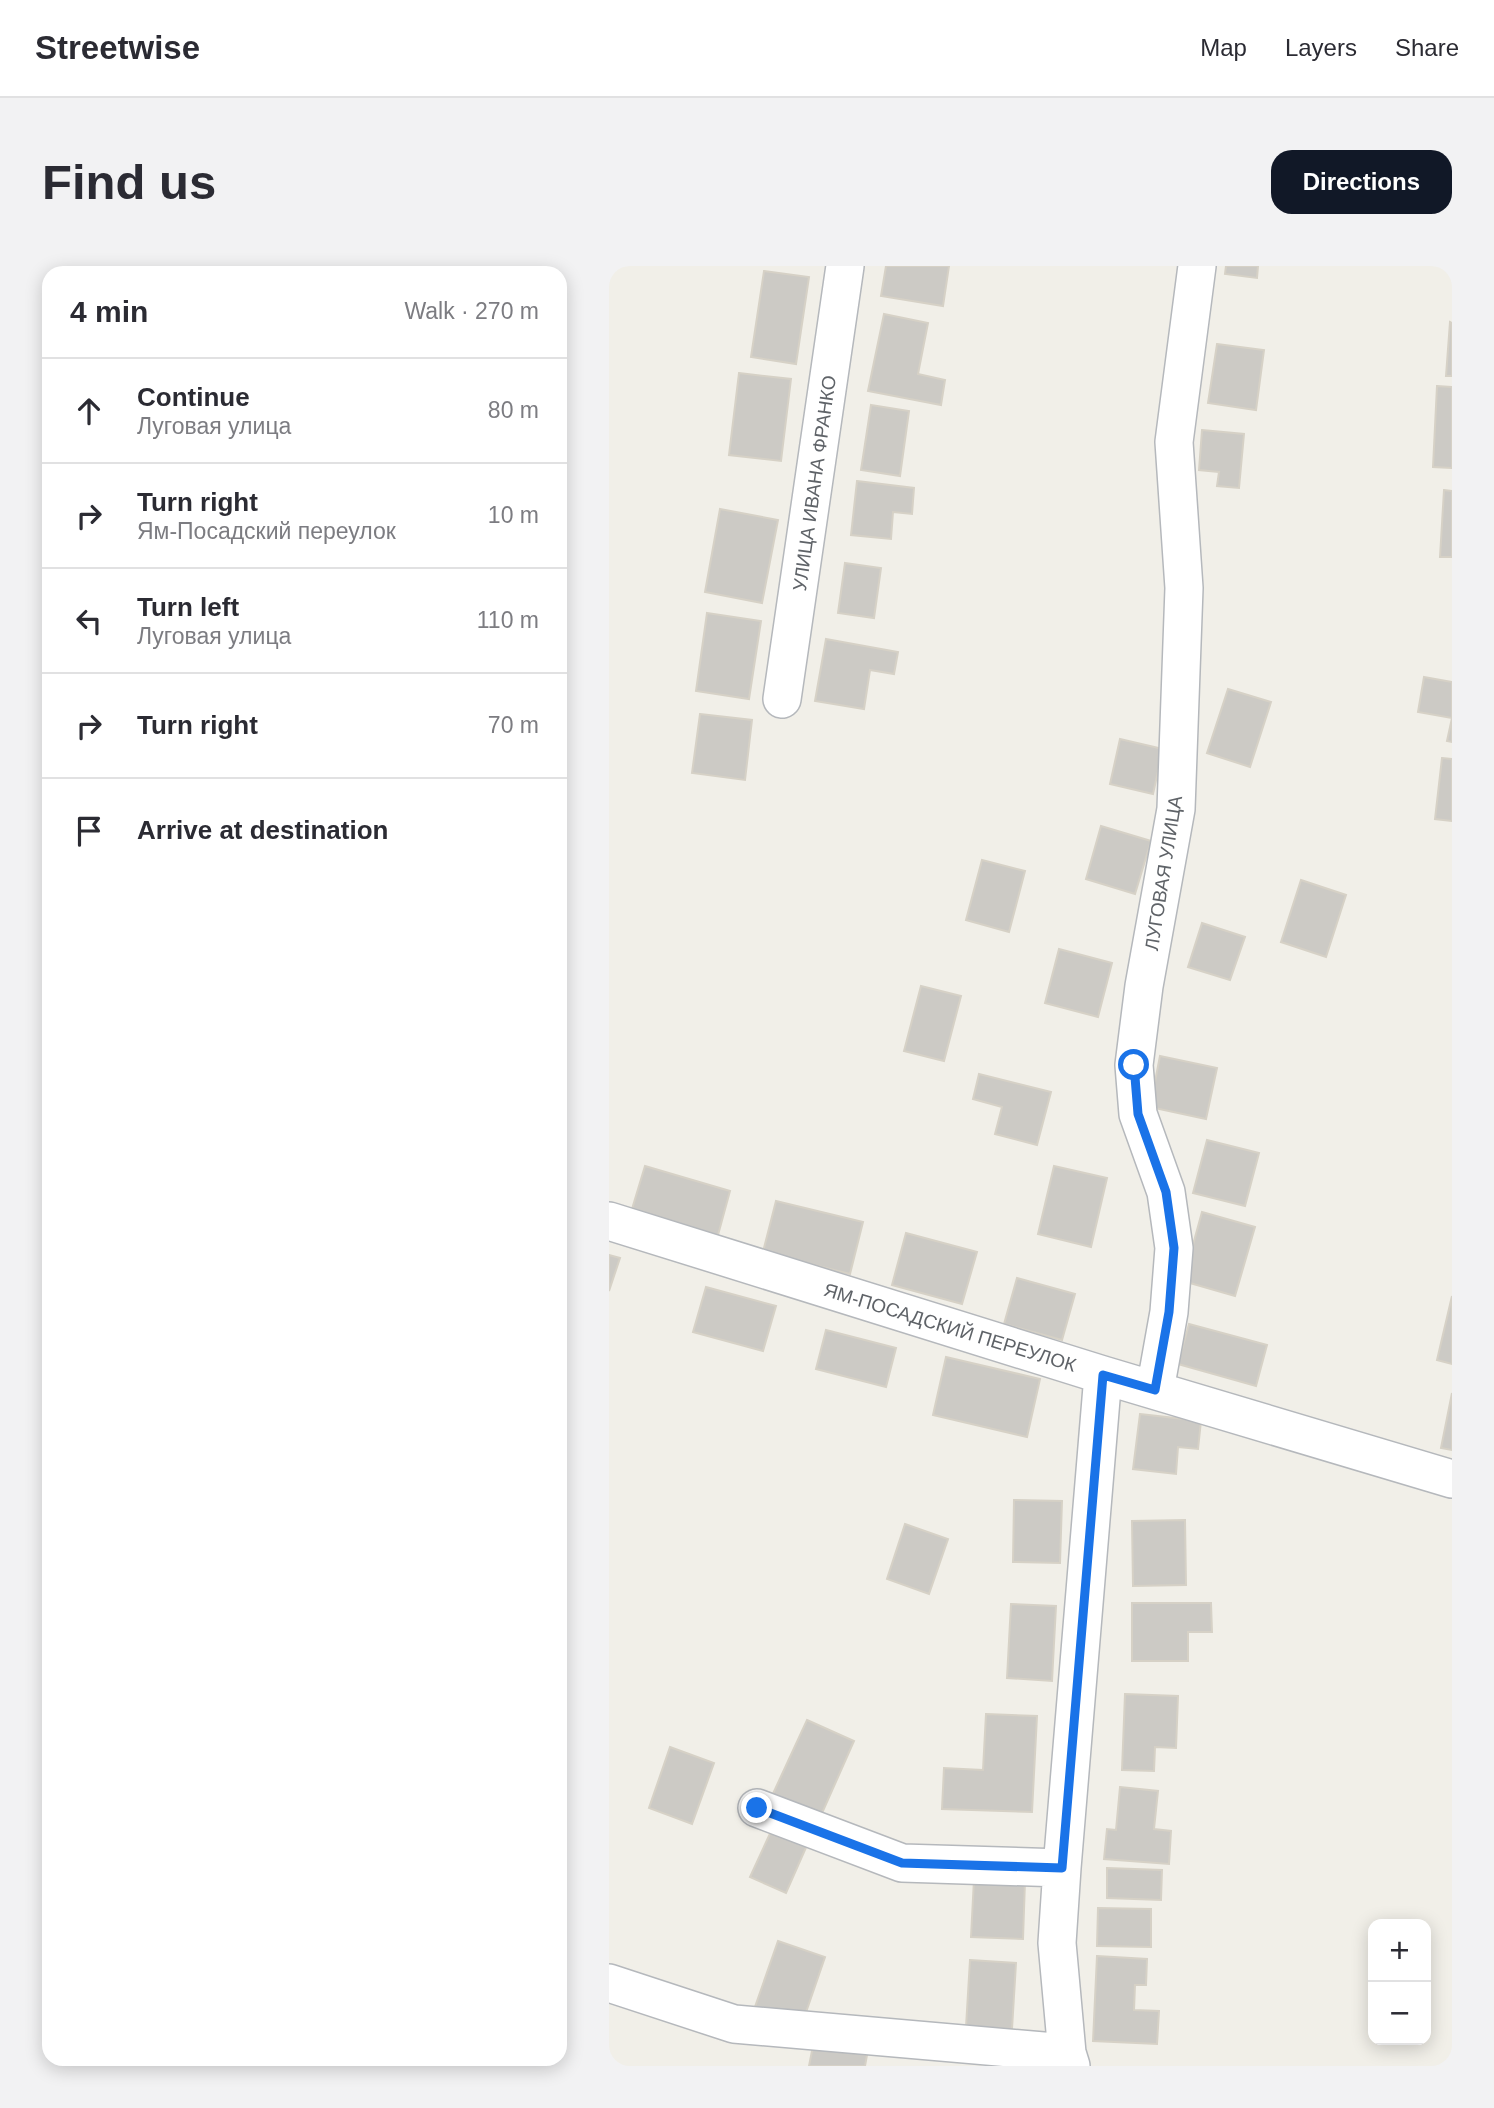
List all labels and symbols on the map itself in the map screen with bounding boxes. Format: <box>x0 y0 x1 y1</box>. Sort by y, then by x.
street label: УЛИЦА ИВАНА ФРАНКО <box>789 374 840 592</box>
street label: ЛУГОВАЯ УЛИЦА <box>1141 794 1186 952</box>
route start <box>1118 1049 1149 1080</box>
street label: ЯМ-ПОСАДСКИЙ ПЕРЕУЛОК <box>821 1279 1078 1376</box>
route end <box>741 1792 772 1823</box>

